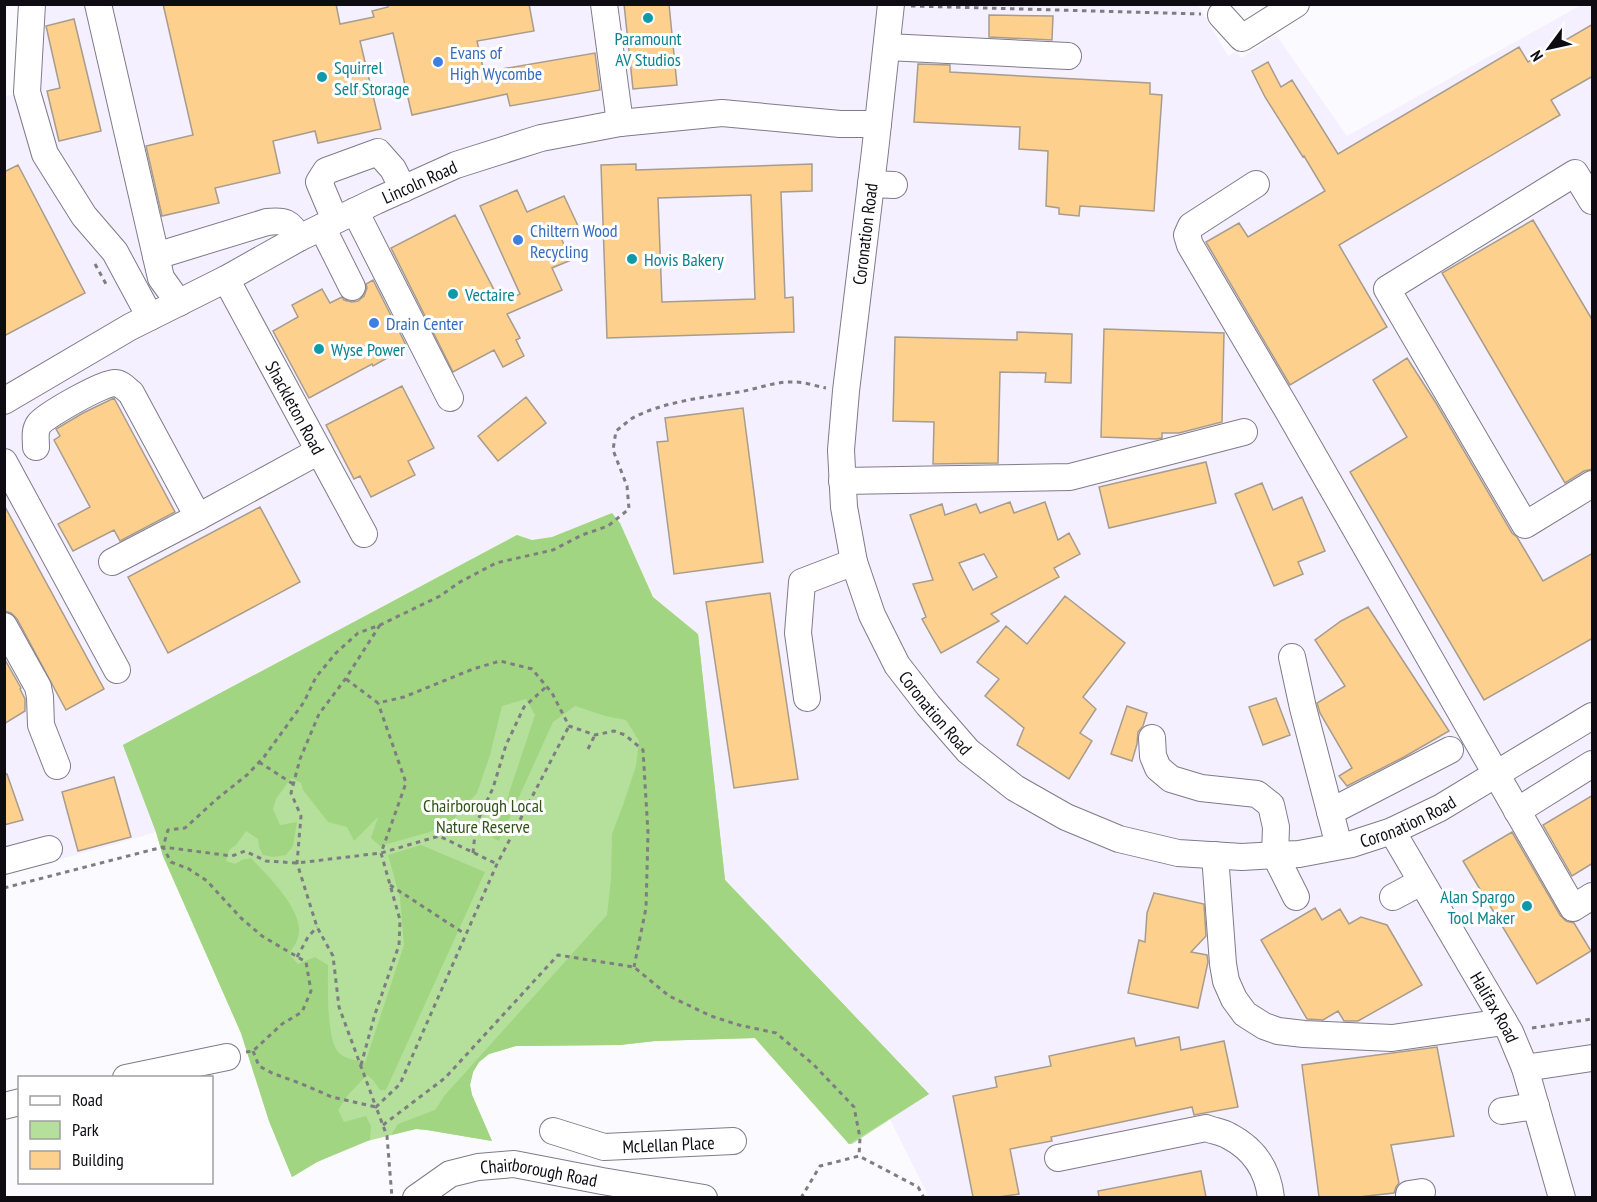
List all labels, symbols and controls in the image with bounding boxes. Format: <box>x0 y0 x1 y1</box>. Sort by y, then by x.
marker: Paramount AV Studios <box>641 11 655 25</box>
north arrow <box>1519 18 1579 78</box>
place label: Paramount AV Studios <box>614 27 682 71</box>
place label: Evans of High Wycombe <box>450 41 542 85</box>
text: N <box>1526 47 1547 65</box>
marker: Evans of High Wycombe <box>431 55 445 69</box>
place label: Squirrel Self Storage <box>334 56 409 100</box>
marker: Squirrel Self Storage <box>315 70 329 84</box>
street label: Lincoln Road <box>378 155 460 208</box>
street label: Coronation Road <box>847 182 883 286</box>
place label: Chiltern Wood Recycling <box>530 219 618 263</box>
marker: Chiltern Wood Recycling <box>511 233 525 247</box>
place label: Hovis Bakery <box>644 248 724 271</box>
marker: Hovis Bakery <box>625 252 639 266</box>
place label: Vectaire <box>464 283 515 306</box>
marker: Vectaire <box>446 287 460 301</box>
place label: Drain Center <box>386 312 464 335</box>
marker: Drain Center <box>367 316 381 330</box>
place label: Wyse Power <box>331 338 405 361</box>
marker: Wyse Power <box>312 342 326 356</box>
street label: Shackleton Road <box>261 357 330 458</box>
street label: Coronation Road <box>894 666 977 759</box>
street label: Coronation Road <box>1357 790 1460 852</box>
park label: Chairborough Local Nature Reserve <box>423 794 544 838</box>
place label: Alan Spargo Tool Maker <box>1440 885 1515 929</box>
marker: Alan Spargo Tool Maker <box>1520 899 1534 913</box>
street label: Halifax Road <box>1466 967 1525 1046</box>
legend <box>18 1076 213 1184</box>
text: Road <box>72 1088 103 1111</box>
text: Park <box>72 1118 99 1141</box>
street label: McLellan Place <box>622 1130 715 1158</box>
text: Building <box>72 1148 124 1171</box>
street label: Chairborough Road <box>479 1152 599 1191</box>

